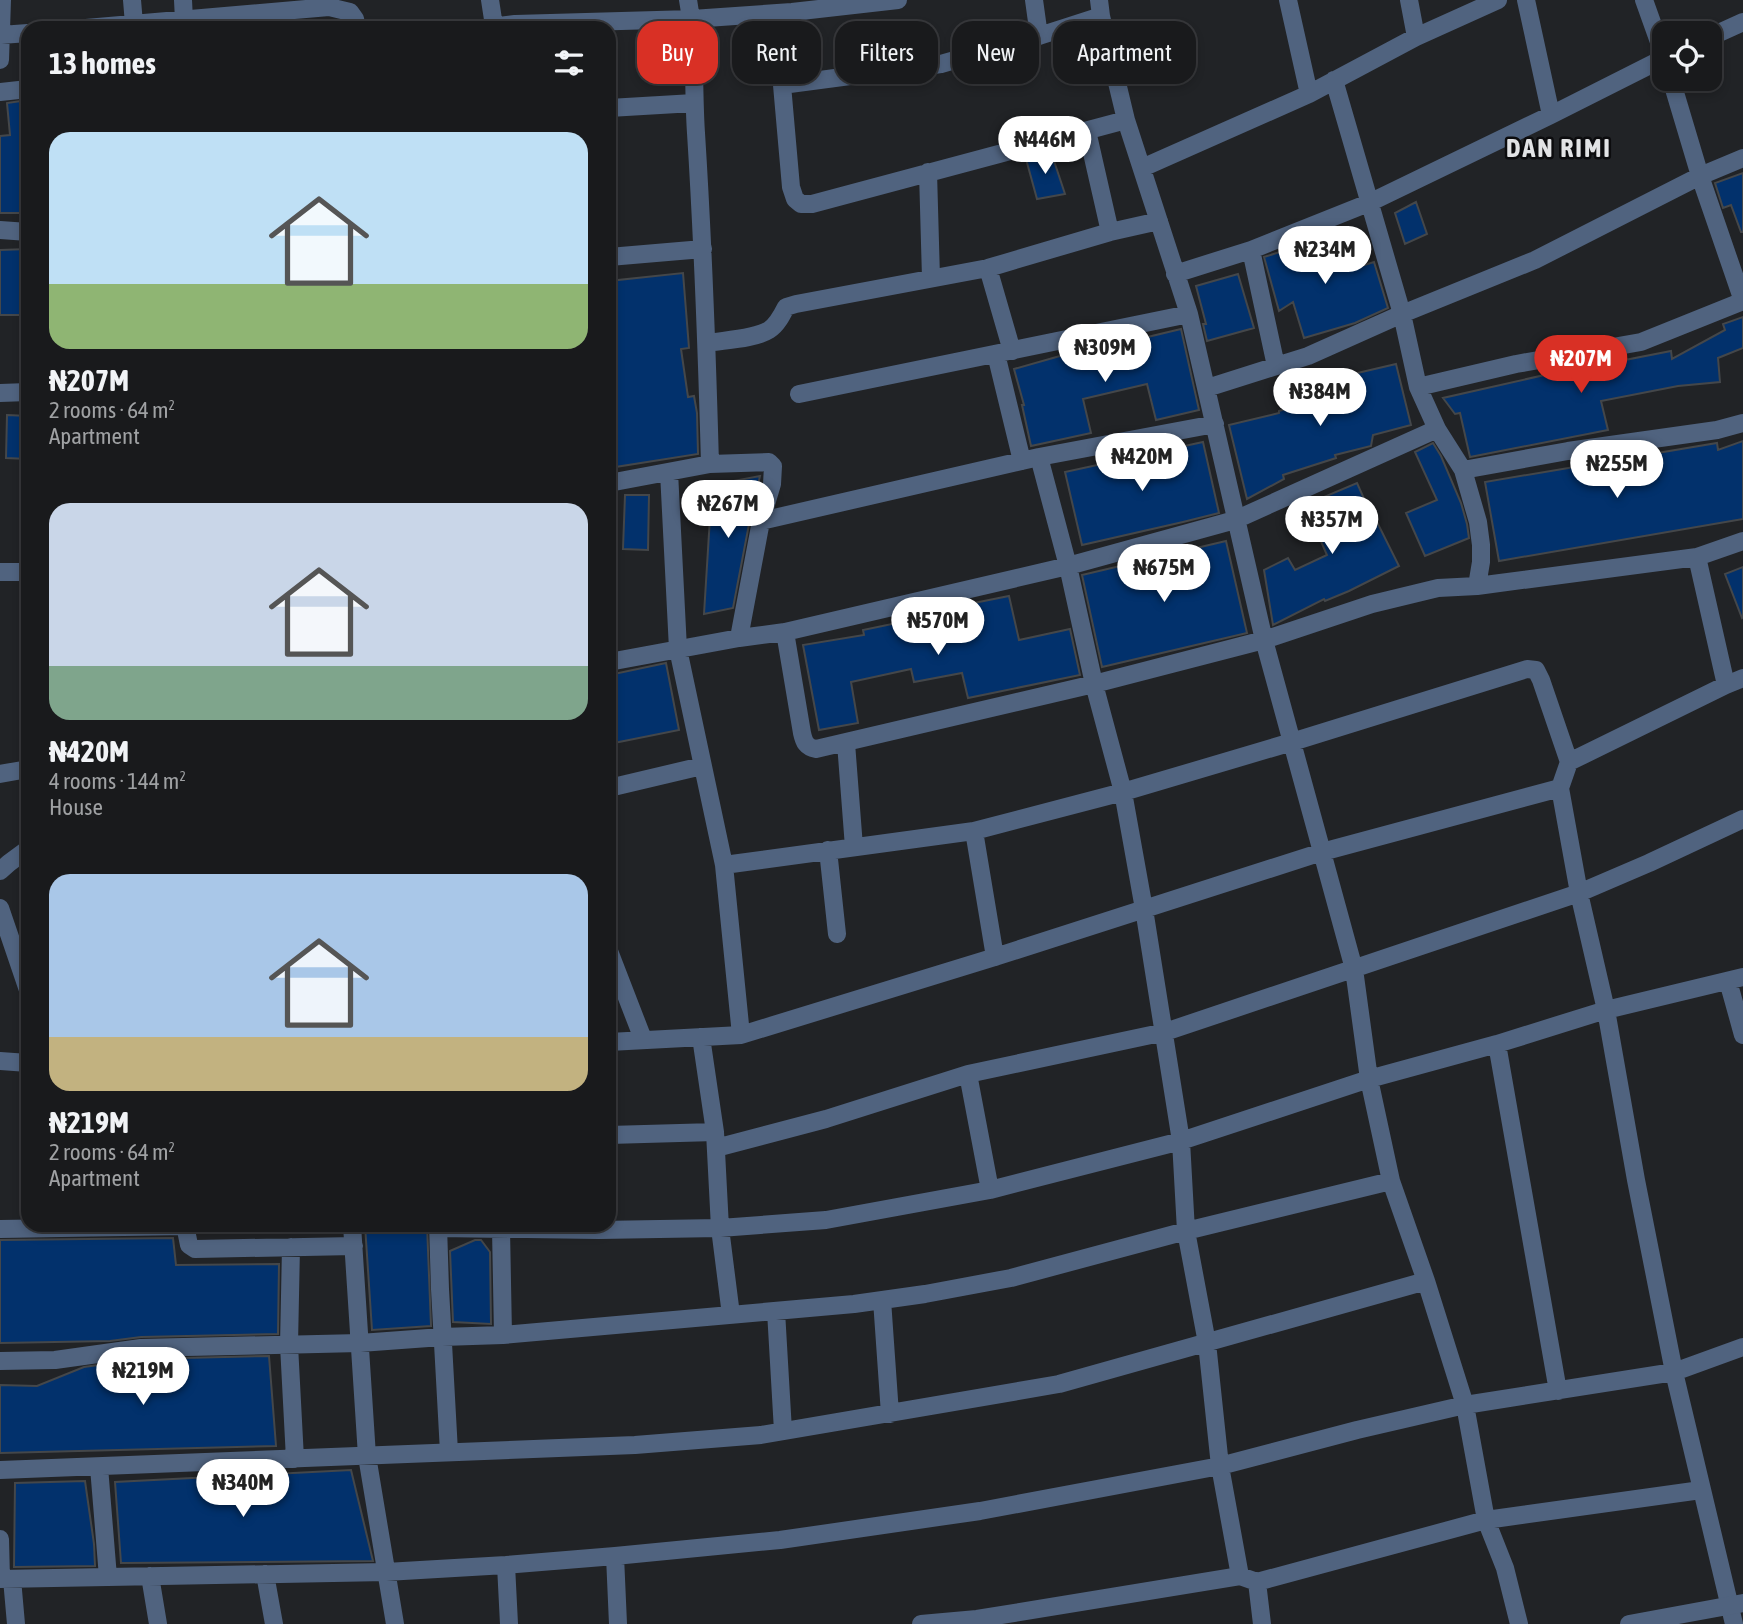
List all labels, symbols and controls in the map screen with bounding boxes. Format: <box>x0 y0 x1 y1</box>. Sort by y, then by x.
chip: Buy <box>637 21 718 84</box>
chip: Rent <box>732 21 821 84</box>
chip: Filters <box>835 21 938 84</box>
chip: New <box>952 21 1039 84</box>
chip: Apartment <box>1053 21 1196 84</box>
map controls <box>1652 21 1722 91</box>
button: locate <box>1652 21 1722 91</box>
icon: filters <box>550 44 588 82</box>
text: 13 homes <box>49 46 156 80</box>
pin: ₦446M <box>996 116 1094 176</box>
text: ₦446M <box>1014 126 1076 152</box>
district label: DAN RIMI <box>1506 133 1612 163</box>
icon: home <box>256 178 382 304</box>
pin: ₦234M <box>1276 226 1374 286</box>
text: ₦234M <box>1294 236 1356 262</box>
pin: ₦309M <box>1056 324 1154 384</box>
text: ₦309M <box>1074 334 1136 360</box>
pin: ₦207M <box>1532 336 1630 395</box>
text: ₦207M <box>1550 345 1612 371</box>
text: ₦207M <box>49 363 129 397</box>
pin: ₦384M <box>1271 368 1369 428</box>
text: ₦384M <box>1289 378 1351 404</box>
text: 2 rooms · 64 m² <box>49 397 175 423</box>
text: Apartment <box>49 423 140 449</box>
pin: ₦420M <box>1093 434 1191 493</box>
pin: ₦255M <box>1568 440 1666 500</box>
text: ₦420M <box>1111 443 1173 469</box>
text: ₦255M <box>1586 450 1648 476</box>
pin: ₦267M <box>679 480 777 540</box>
text: ₦267M <box>697 490 759 516</box>
pin: ₦357M <box>1283 496 1381 556</box>
text: ₦357M <box>1301 506 1363 532</box>
pin: ₦675M <box>1115 544 1213 604</box>
icon: home <box>256 549 382 675</box>
text: ₦675M <box>1133 554 1195 580</box>
pin: ₦570M <box>889 598 987 657</box>
text: ₦570M <box>907 607 969 633</box>
text: ₦420M <box>49 734 129 768</box>
text: 4 rooms · 144 m² <box>49 768 186 794</box>
text: House <box>49 794 103 820</box>
icon: home <box>256 920 382 1046</box>
text: ₦219M <box>49 1105 129 1139</box>
text: 2 rooms · 64 m² <box>49 1139 175 1165</box>
text: Apartment <box>49 1165 140 1191</box>
pin: ₦219M <box>94 1348 192 1407</box>
text: ₦219M <box>112 1357 174 1383</box>
pin: ₦340M <box>194 1460 292 1519</box>
text: ₦340M <box>212 1469 274 1495</box>

